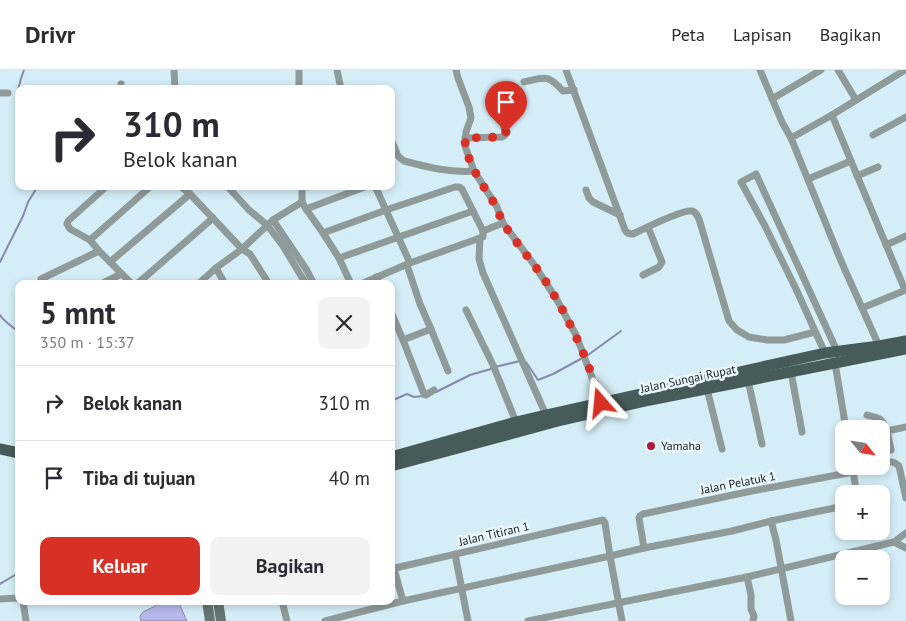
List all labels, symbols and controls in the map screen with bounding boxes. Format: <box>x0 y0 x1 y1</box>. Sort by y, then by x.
text: Drivr <box>25 19 75 50</box>
text: Peta <box>671 23 705 46</box>
text: Lapisan <box>733 23 792 46</box>
text: Bagikan <box>820 23 881 46</box>
pin <box>485 81 527 132</box>
icon: arrive <box>492 88 520 116</box>
text: 310 m <box>123 101 220 147</box>
icon: right <box>40 105 105 170</box>
text: Belok kanan <box>123 145 237 173</box>
text: 5 mnt <box>40 293 116 332</box>
button: close <box>318 297 370 349</box>
text: 350 m · 15:37 <box>40 332 135 352</box>
street label: Jalan Sungai Rupat <box>638 361 737 396</box>
position arrow <box>574 376 626 428</box>
icon: right <box>40 389 68 417</box>
text: Belok kanan <box>83 391 182 415</box>
text: 310 m <box>318 391 370 415</box>
north arrow <box>835 420 890 475</box>
map controls <box>835 420 890 605</box>
place label: Yamaha <box>661 438 701 453</box>
marker: Yamaha <box>645 440 657 452</box>
icon: arrive <box>40 464 68 492</box>
text: Tiba di tujuan <box>83 466 195 490</box>
text: 40 m <box>329 466 370 490</box>
street label: Jalan Pelatuk 1 <box>698 468 777 497</box>
button: + <box>835 485 890 540</box>
street label: Jalan Titiran 1 <box>456 518 531 549</box>
button: Keluar <box>40 537 200 595</box>
button: Bagikan <box>210 537 370 595</box>
button: − <box>835 550 890 605</box>

